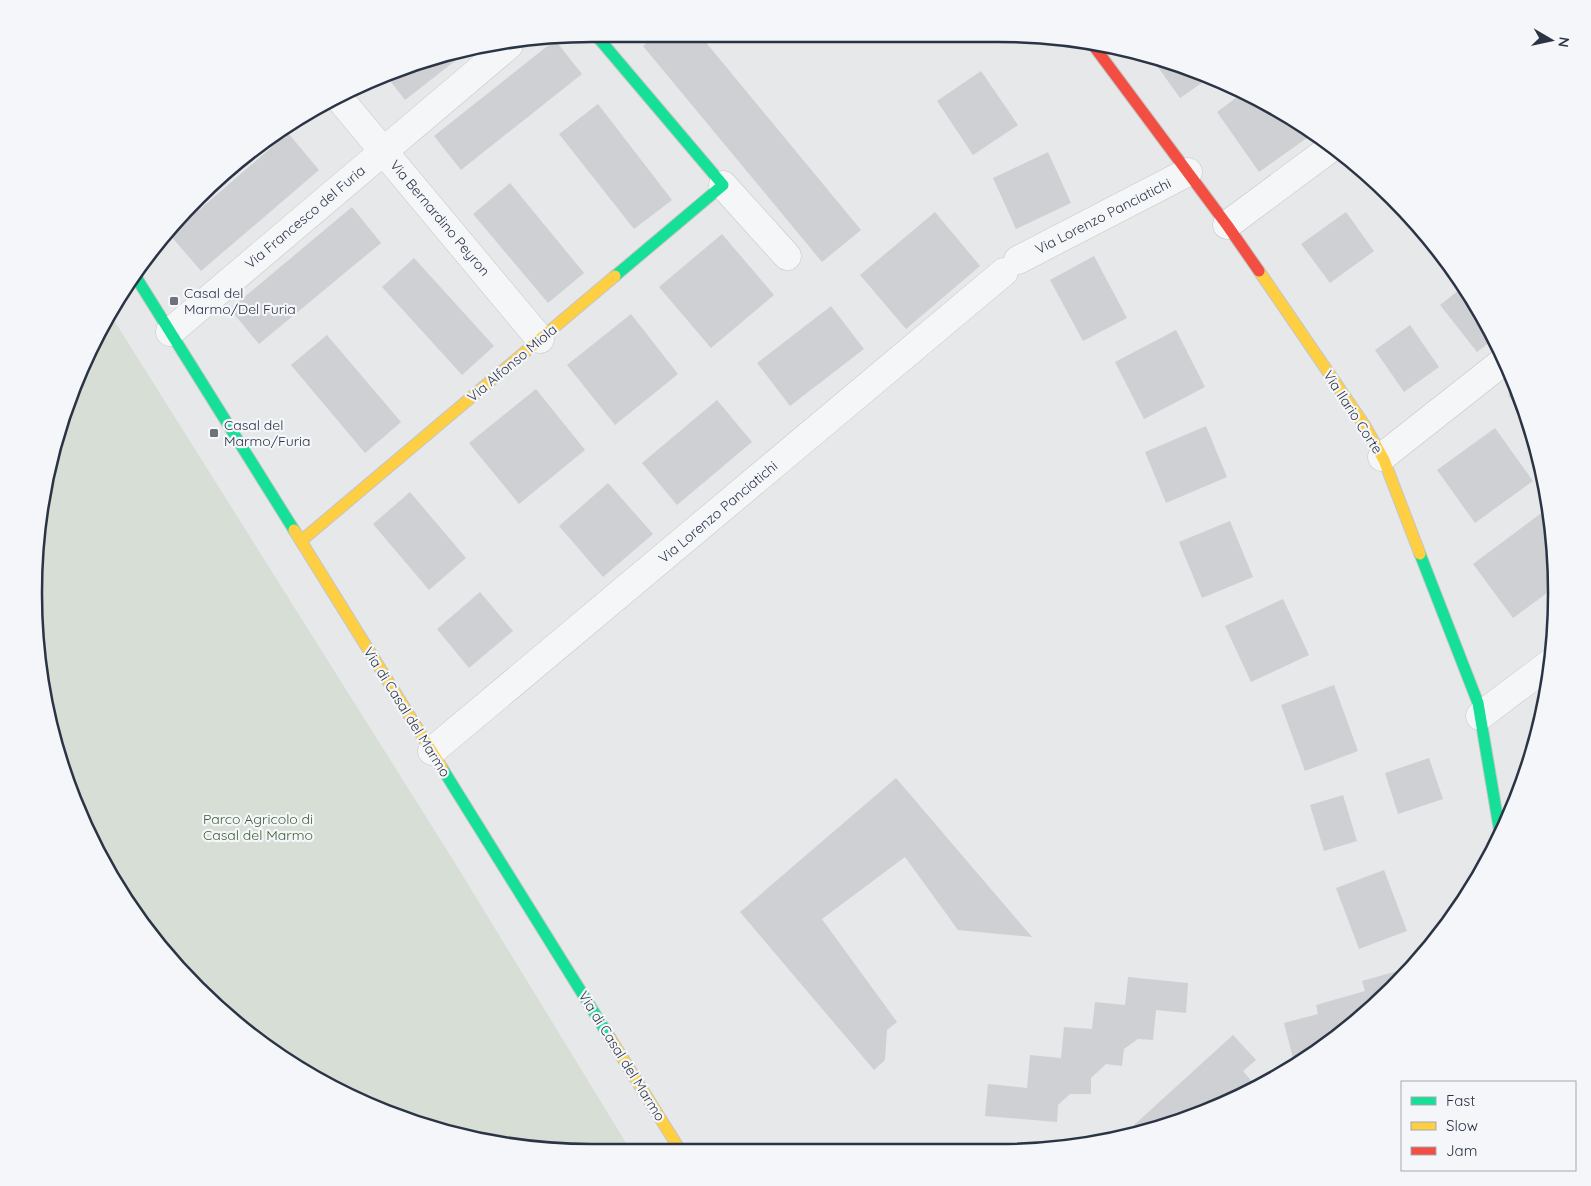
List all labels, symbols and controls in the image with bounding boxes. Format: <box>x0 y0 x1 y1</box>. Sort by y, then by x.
north arrow <box>1526 15 1576 65</box>
text: N <box>1554 36 1574 49</box>
street label: Via Bernardino Peyron <box>386 156 494 280</box>
street label: Via Francesco del Furia <box>241 161 369 273</box>
street label: Via Lorenzo Panciatichi <box>1032 174 1174 258</box>
place label: Casal del Marmo/Del Furia <box>184 284 296 318</box>
marker: Casal del Marmo/Del Furia <box>168 295 180 307</box>
street label: Via Alfonso Miola <box>463 320 561 406</box>
street label: Via Ilario Corte <box>1319 367 1387 457</box>
place label: Casal del Marmo/Furia <box>224 416 311 450</box>
marker: Casal del Marmo/Furia <box>208 427 220 439</box>
street label: Via Lorenzo Panciatichi <box>655 457 781 567</box>
street label: Via di Casal del Marmo <box>360 644 454 780</box>
park label: Parco Agricolo di Casal del Marmo <box>203 810 313 844</box>
street label: Via di Casal del Marmo <box>575 988 669 1124</box>
legend <box>1401 1081 1576 1171</box>
text: Fast <box>1446 1091 1475 1110</box>
text: Slow <box>1446 1116 1478 1135</box>
text: Jam <box>1446 1141 1477 1160</box>

